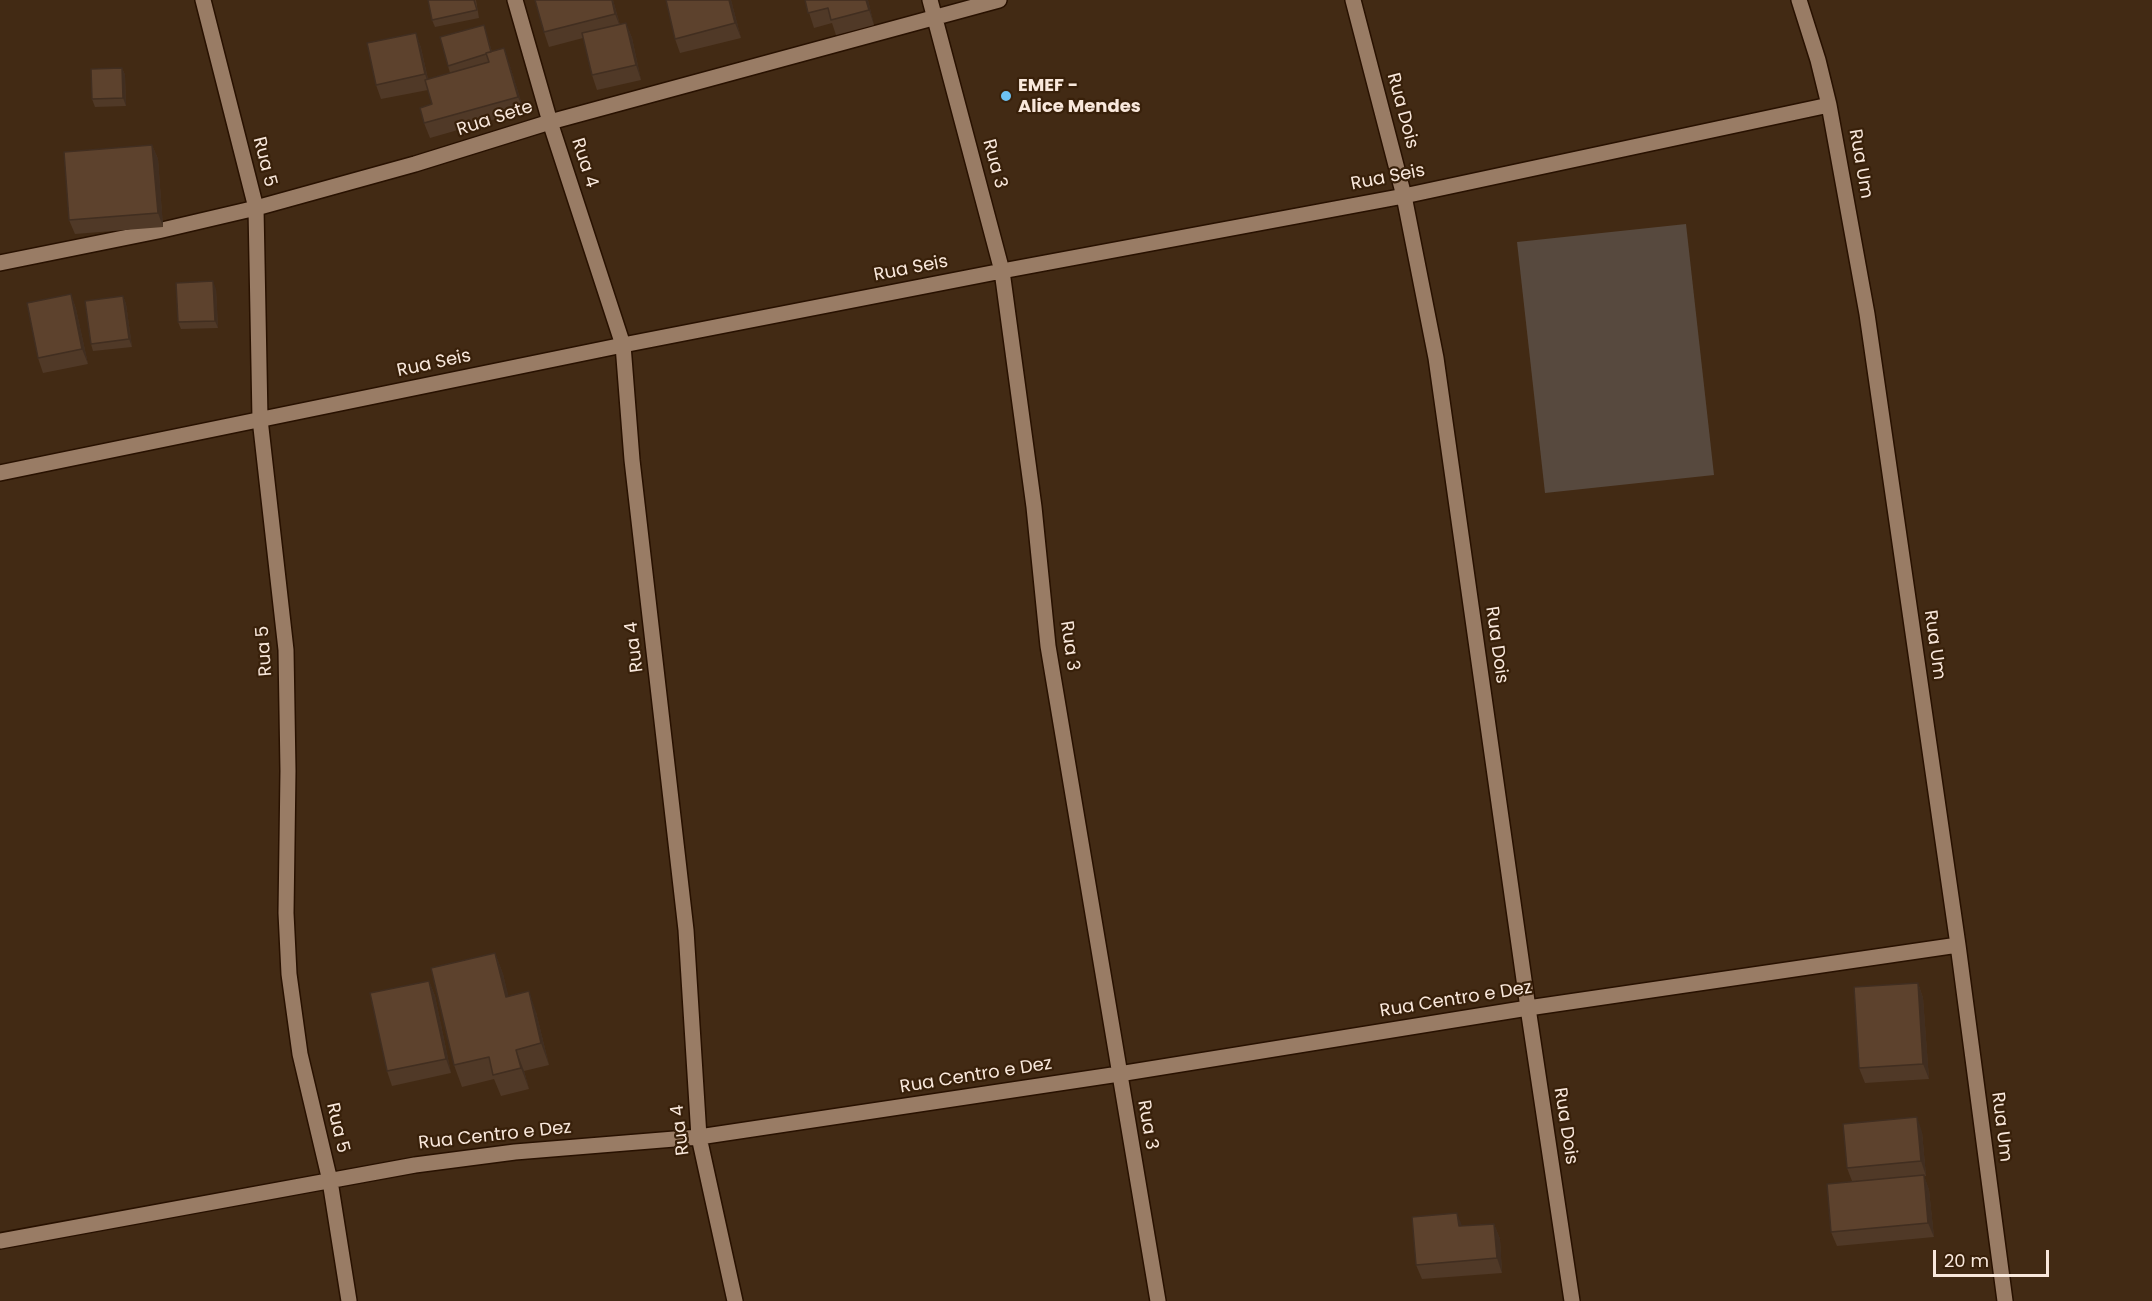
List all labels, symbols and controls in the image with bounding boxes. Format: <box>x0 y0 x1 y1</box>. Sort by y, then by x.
street label: Rua Dois <box>1382 71 1422 151</box>
place label: EMEF - Alice Mendes <box>1018 75 1141 118</box>
marker: EMEF - Alice Mendes <box>999 89 1013 103</box>
street label: Rua Sete <box>454 97 536 141</box>
street label: Rua Um <box>1843 128 1877 200</box>
street label: Rua 5 <box>247 135 281 189</box>
street label: Rua 4 <box>566 136 602 190</box>
street label: Rua 3 <box>977 137 1011 191</box>
street label: Rua Seis <box>1349 160 1427 196</box>
street label: Rua Seis <box>872 251 950 287</box>
street label: Rua Seis <box>395 346 473 382</box>
street label: Rua Dois <box>1480 605 1512 685</box>
street label: Rua Um <box>1918 609 1950 681</box>
street label: Rua 4 <box>621 620 649 674</box>
street label: Rua 3 <box>1055 620 1083 672</box>
street label: Rua 5 <box>252 625 278 677</box>
street label: Rua Centro e Dez <box>1378 977 1534 1023</box>
street label: Rua Centro e Dez <box>898 1053 1054 1099</box>
street label: Rua Dois <box>1548 1086 1582 1166</box>
street label: Rua Um <box>1986 1091 2016 1163</box>
street label: Rua 3 <box>1132 1098 1162 1152</box>
street label: Rua 5 <box>321 1101 353 1155</box>
street label: Rua 4 <box>667 1103 695 1157</box>
street label: Rua Centro e Dez <box>417 1117 573 1155</box>
scale bar <box>1936 1238 2052 1276</box>
text: 20 m <box>1944 1248 1989 1273</box>

